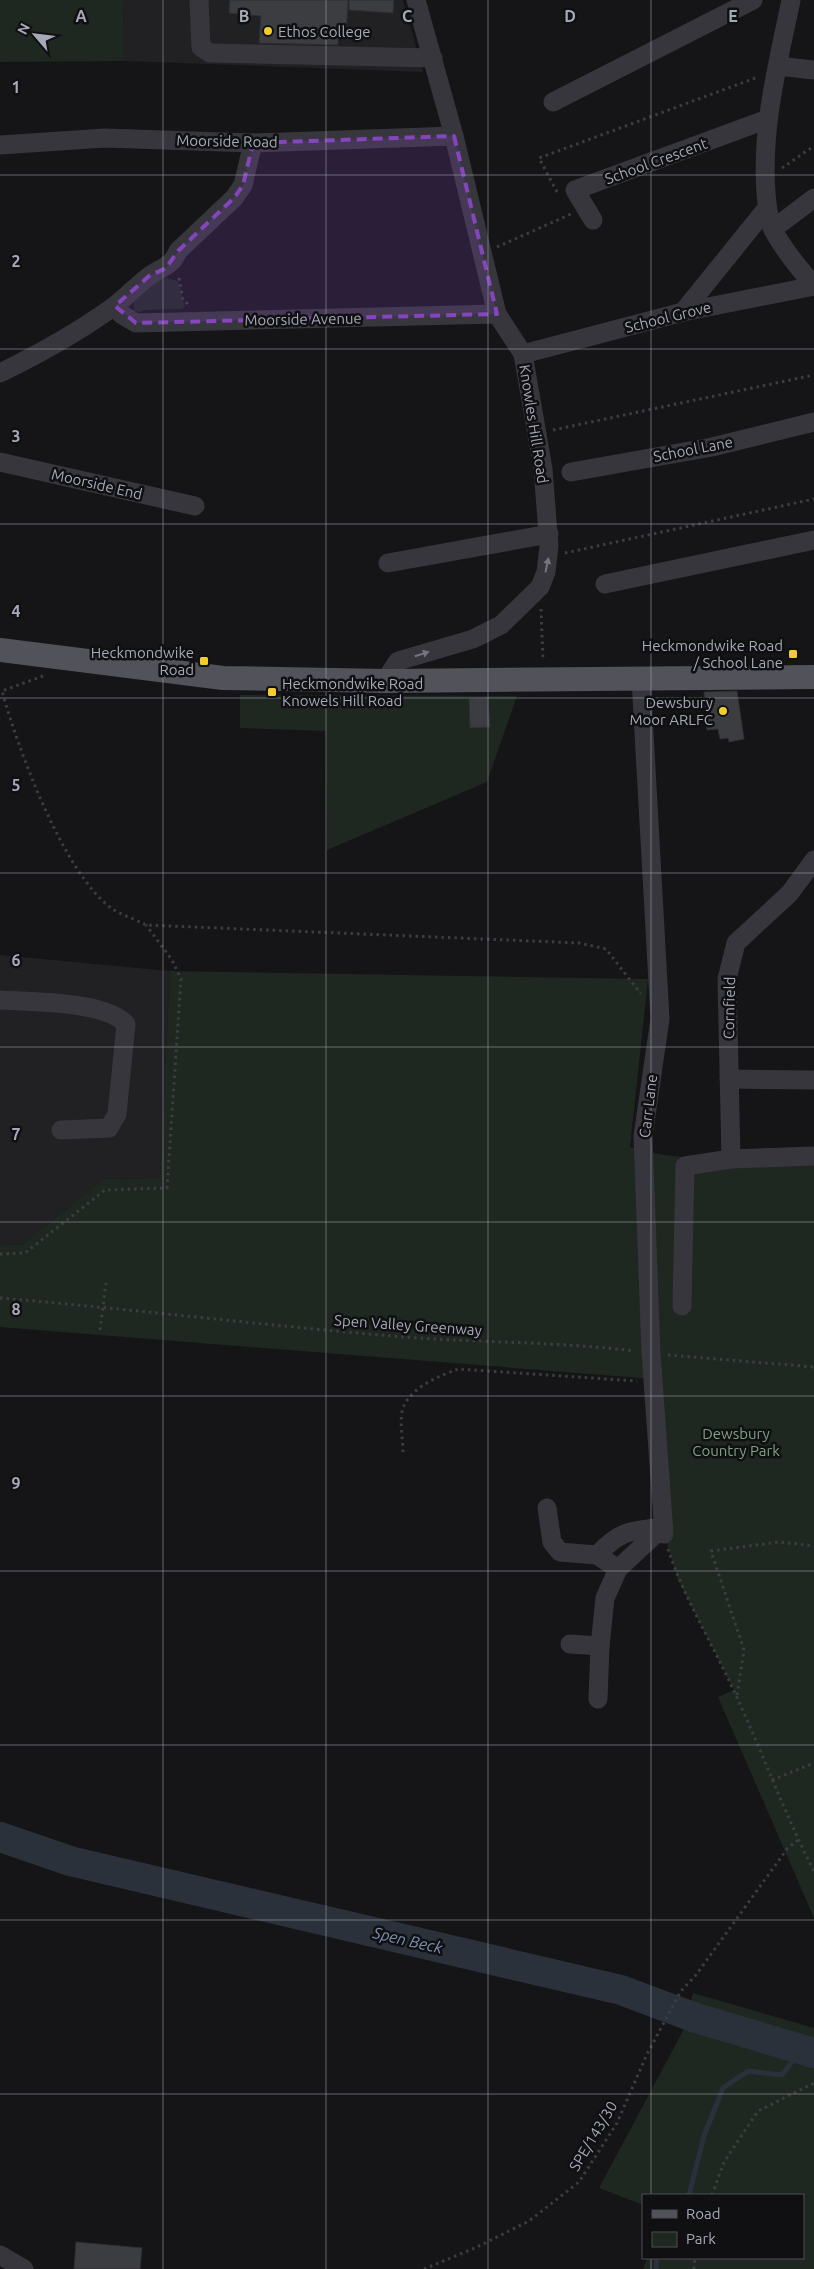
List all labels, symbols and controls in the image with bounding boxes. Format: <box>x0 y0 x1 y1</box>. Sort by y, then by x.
text: A <box>75 7 87 25</box>
text: B <box>239 7 249 25</box>
text: C <box>402 7 412 25</box>
text: D <box>564 7 576 25</box>
text: E <box>728 7 738 25</box>
north arrow <box>10 10 60 60</box>
text: N <box>14 21 33 37</box>
place label: Ethos College <box>278 23 371 40</box>
marker: Ethos College <box>262 25 274 37</box>
text: 1 <box>11 78 21 96</box>
street label: Moorside Road <box>176 132 278 150</box>
street label: School Crescent <box>603 135 710 187</box>
text: 2 <box>11 252 21 270</box>
street label: School Grove <box>623 298 713 336</box>
street label: Moorside Avenue <box>244 309 362 329</box>
street label: Knowles Hill Road <box>516 363 552 485</box>
text: 3 <box>11 427 21 445</box>
street label: School Lane <box>652 433 734 465</box>
street label: Moorside End <box>50 465 144 503</box>
one-way arrow <box>543 558 551 573</box>
text: 4 <box>11 602 21 620</box>
place label: Heckmondwike Road / School Lane <box>642 637 783 671</box>
place label: Heckmondwike Road <box>91 644 194 678</box>
marker: Heckmondwike Road / School Lane <box>787 648 799 660</box>
one-way arrow <box>414 650 429 658</box>
marker: Heckmondwike Road <box>198 655 210 667</box>
place label: Heckmondwike Road Knowels Hill Road <box>282 675 423 709</box>
marker: Heckmondwike Road Knowels Hill Road <box>266 686 278 698</box>
place label: Dewsbury Moor ARLFC <box>629 694 713 728</box>
marker: Dewsbury Moor ARLFC <box>717 705 729 717</box>
text: 5 <box>11 776 21 794</box>
text: 6 <box>11 951 21 969</box>
street label: Cornfield <box>720 977 738 1039</box>
street label: Carr Lane <box>636 1073 660 1139</box>
text: 7 <box>11 1125 21 1143</box>
text: 8 <box>11 1300 21 1318</box>
street label: Spen Valley Greenway <box>334 1311 482 1339</box>
park label: Dewsbury Country Park <box>692 1425 780 1459</box>
text: 9 <box>11 1474 21 1492</box>
water label: Spen Beck <box>370 1923 445 1957</box>
street label: SPE/143/30 <box>565 2098 621 2174</box>
legend <box>642 2194 804 2259</box>
text: Road <box>686 2205 721 2222</box>
text: Park <box>686 2230 716 2247</box>

